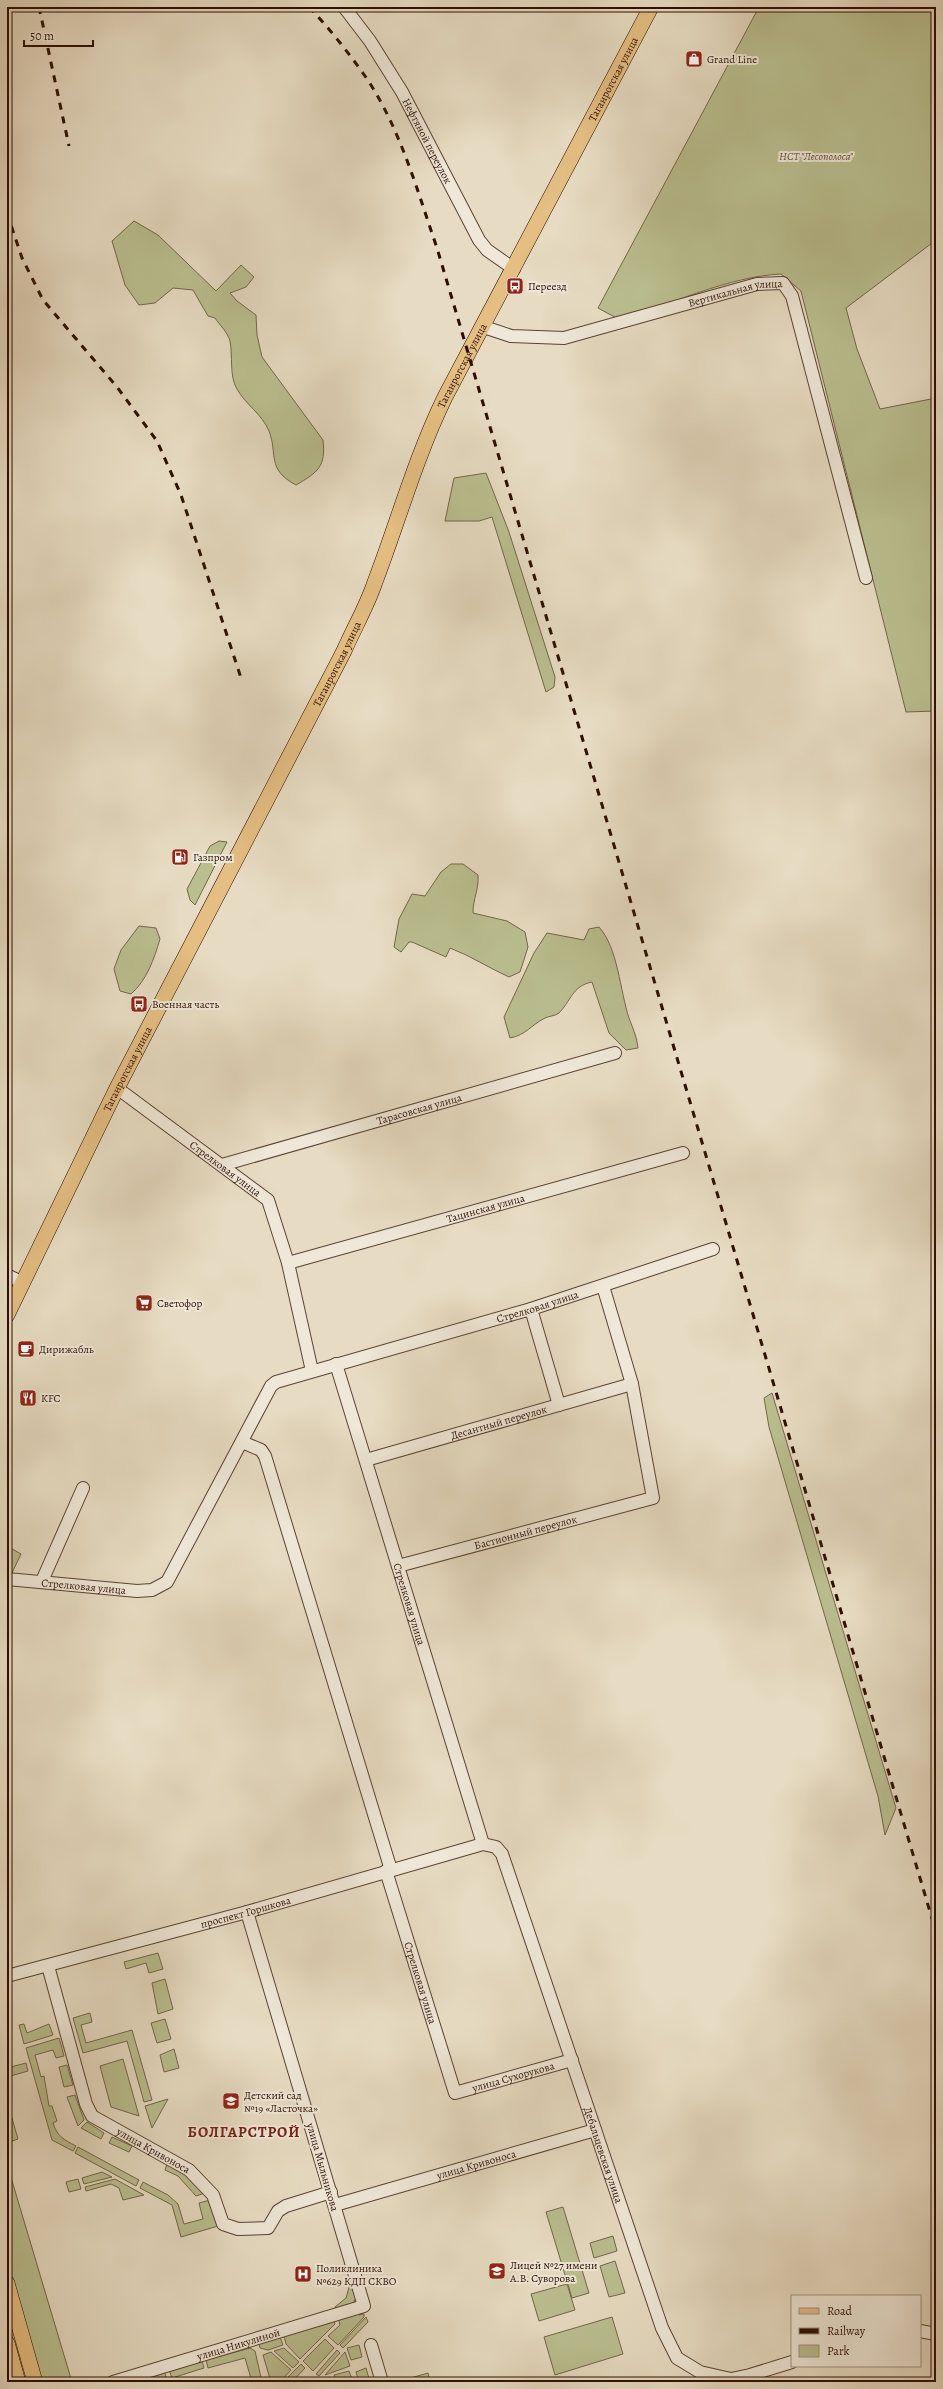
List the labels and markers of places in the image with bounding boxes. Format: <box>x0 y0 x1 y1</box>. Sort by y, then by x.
shop icon: Grand Line <box>684 49 704 69</box>
place label: Grand Line <box>707 52 757 67</box>
bus stop icon: Переезд <box>505 276 525 296</box>
place label: Переезд <box>528 279 567 294</box>
fuel station icon: Газпром <box>170 847 190 867</box>
place label: Газпром <box>193 850 233 865</box>
bus stop icon: Военная часть <box>129 994 149 1014</box>
place label: Военная часть <box>152 997 219 1012</box>
supermarket icon: Светофор <box>134 1293 154 1313</box>
place label: Светофор <box>157 1296 203 1311</box>
cafe icon: Дирижабль <box>16 1339 36 1359</box>
place label: Дирижабль <box>39 1342 94 1357</box>
restaurant icon: KFC <box>18 1388 38 1408</box>
place label: KFC <box>41 1391 60 1406</box>
place label: Детский сад №19 «Ласточка» <box>244 2088 318 2116</box>
school or university icon: Детский сад №19 «Ласточка» <box>221 2091 241 2111</box>
place label: Лицей №27 имени А.В. Суворова <box>509 2258 597 2286</box>
place label: Поликлиника №629 КДП СКВО <box>316 2261 397 2289</box>
school or university icon: Лицей №27 имени А.В. Суворова <box>487 2261 507 2281</box>
hospital icon: Поликлиника №629 КДП СКВО <box>293 2264 313 2284</box>

